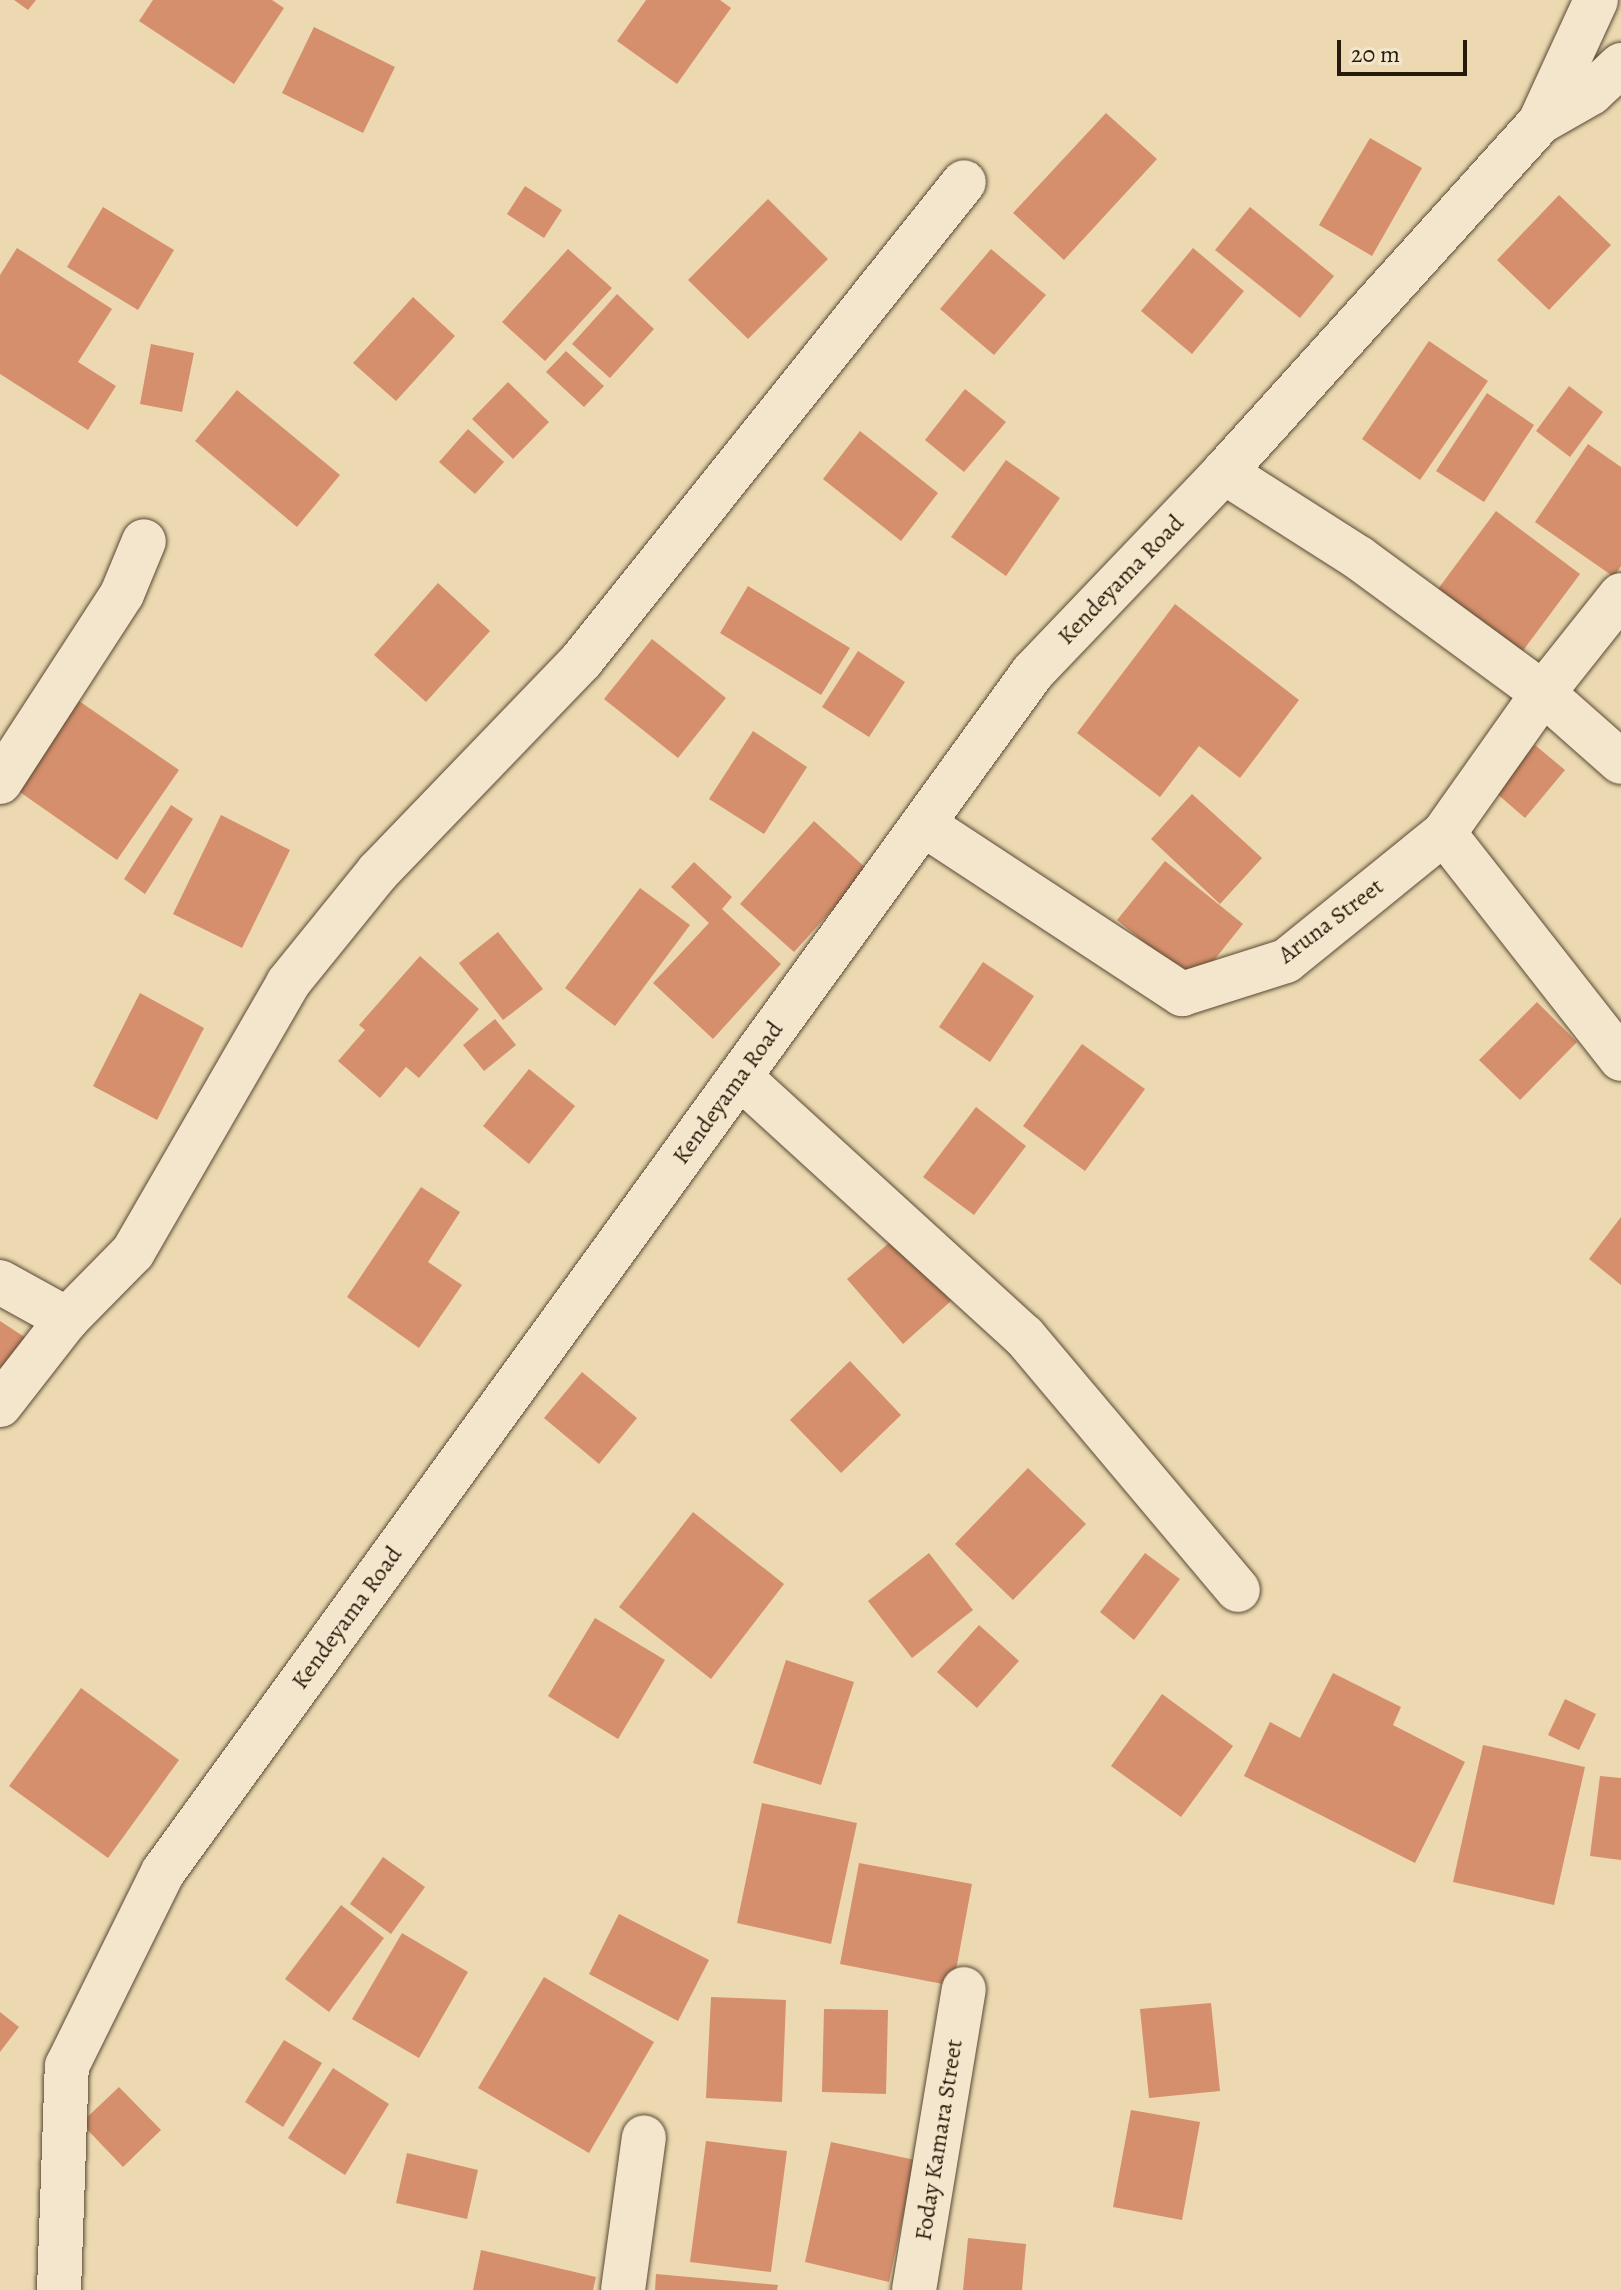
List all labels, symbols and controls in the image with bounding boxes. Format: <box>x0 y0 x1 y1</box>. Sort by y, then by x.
scale bar <box>1341 24 1471 74</box>
text: 20 m <box>1351 38 1400 70</box>
street label: Kendeyama Road <box>1052 509 1190 651</box>
street label: Aruna Street <box>1273 872 1389 970</box>
street label: Kendeyama Road <box>667 1016 789 1170</box>
street label: Kendeyama Road <box>286 1541 408 1695</box>
street label: Foday Kamara Street <box>909 2037 969 2243</box>

